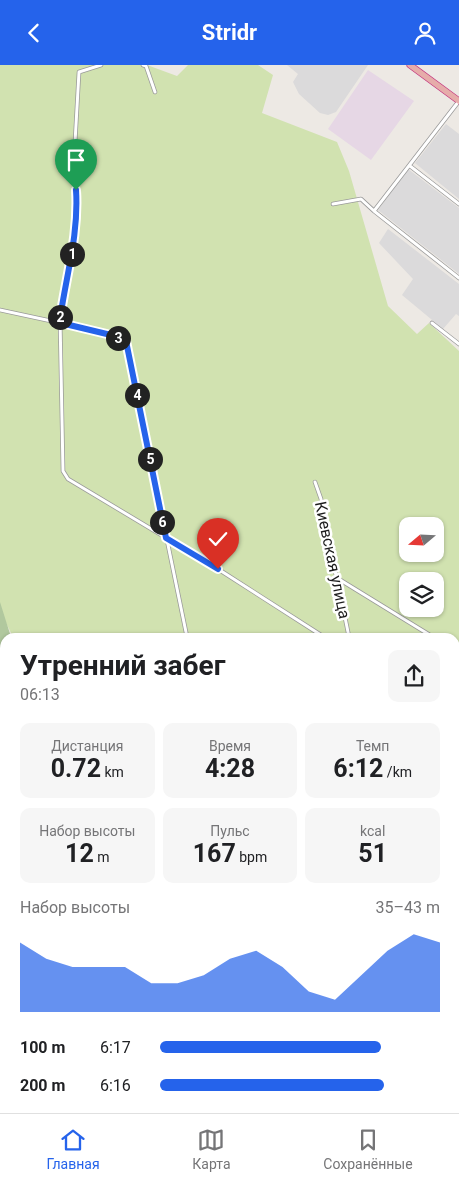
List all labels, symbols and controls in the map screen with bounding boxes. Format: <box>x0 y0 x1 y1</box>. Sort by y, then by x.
icon: back <box>20 19 48 47</box>
icon: person <box>411 19 439 47</box>
text: Stridr <box>202 20 257 45</box>
pin <box>55 139 97 190</box>
icon: arrive <box>62 146 90 174</box>
pin: 1 <box>60 241 84 267</box>
text: 1 <box>68 246 77 262</box>
pin: 2 <box>48 305 72 329</box>
text: 2 <box>56 309 65 325</box>
pin: 3 <box>106 325 130 351</box>
text: 3 <box>114 330 123 346</box>
pin: 4 <box>124 383 150 407</box>
text: 4 <box>133 387 142 403</box>
pin: 5 <box>138 447 162 471</box>
text: 5 <box>146 451 155 467</box>
street label: Киевская улица <box>311 500 354 620</box>
pin: 6 <box>150 509 174 535</box>
text: 6 <box>158 514 167 530</box>
north arrow <box>399 517 444 563</box>
map controls <box>399 517 444 617</box>
pin <box>197 518 239 569</box>
icon: check <box>204 525 232 553</box>
button: layers <box>399 572 444 617</box>
text: Утренний забег <box>20 649 225 682</box>
button: share <box>388 650 440 702</box>
text: 06:13 <box>20 685 60 704</box>
text: Дистанция <box>51 738 123 754</box>
text: Время <box>209 738 251 754</box>
text: Темп <box>356 738 389 754</box>
text: 0.72 <box>51 754 101 783</box>
text: 4:28 <box>205 754 255 783</box>
text: 6:12 <box>333 754 383 783</box>
text: km <box>101 764 124 780</box>
text: /km <box>383 764 412 780</box>
text: Набор высоты <box>39 823 135 839</box>
text: Пульс <box>210 823 250 839</box>
text: kcal <box>360 823 385 839</box>
text: 12 <box>65 839 94 868</box>
text: 167 <box>193 839 236 868</box>
text: 51 <box>358 839 387 868</box>
text: m <box>94 849 110 865</box>
text: bpm <box>236 849 267 865</box>
text: Набор высоты <box>20 898 130 917</box>
text: 35–43 m <box>376 898 440 917</box>
text: 100 m <box>20 1038 65 1057</box>
text: 6:17 <box>100 1038 131 1057</box>
text: 200 m <box>20 1076 65 1095</box>
text: 6:16 <box>100 1076 131 1095</box>
tab: Главная <box>46 1126 100 1172</box>
tab: Карта <box>192 1126 231 1172</box>
tab: Сохранённые <box>323 1126 413 1172</box>

